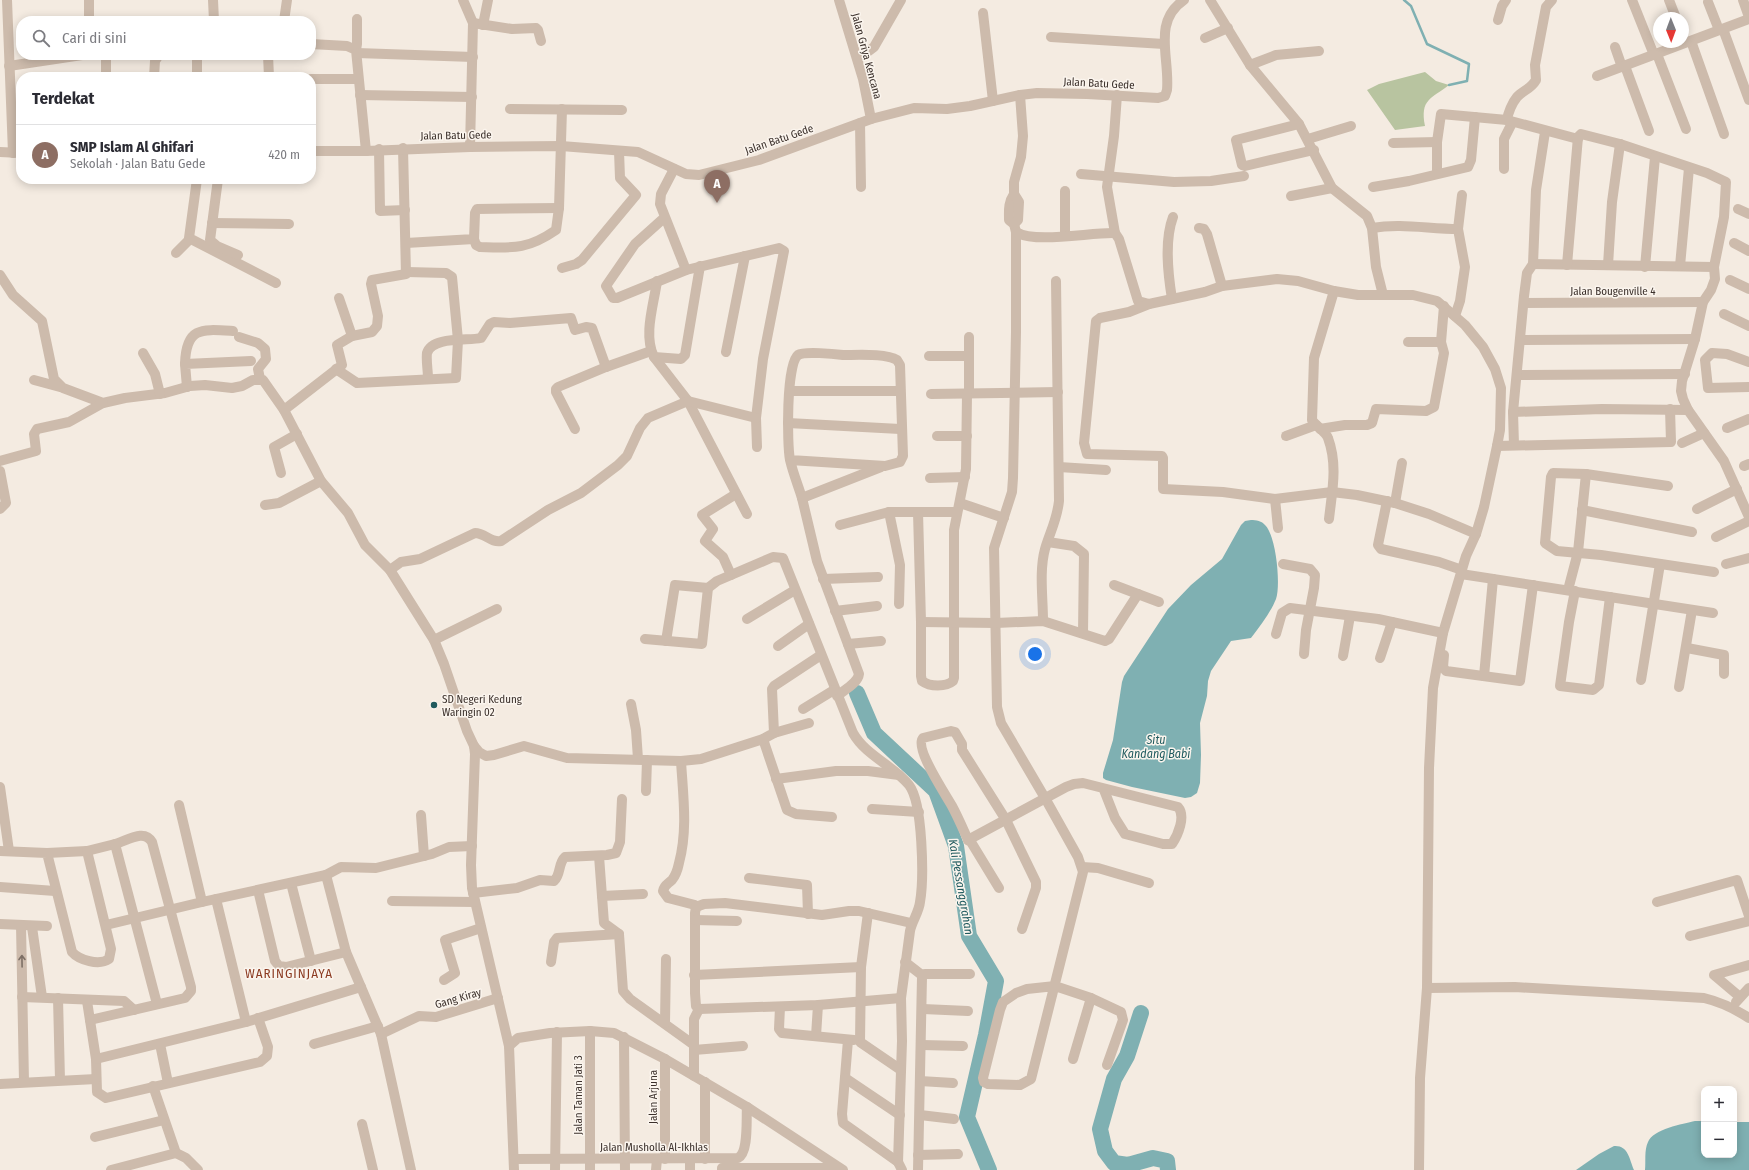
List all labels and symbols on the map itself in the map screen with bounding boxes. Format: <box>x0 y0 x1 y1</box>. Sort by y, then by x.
street label: Jalan Griya Kencana <box>849 12 884 101</box>
north arrow <box>1653 12 1689 48</box>
street label: Jalan Batu Gede <box>1063 75 1135 92</box>
street label: Jalan Batu Gede <box>743 122 815 157</box>
street label: Jalan Batu Gede <box>420 128 492 143</box>
pin: A <box>704 170 730 203</box>
street label: Jalan Bougenville 4 <box>1570 285 1656 298</box>
your location <box>1025 644 1045 664</box>
place label: SD Negeri Kedung Waringin 02 <box>442 693 523 719</box>
marker: SD Negeri Kedung Waringin 02 <box>429 700 439 710</box>
water label: Situ Kandang Babi <box>1122 733 1190 761</box>
water label: Kali Pessanggrahan <box>946 838 976 936</box>
one-way arrow <box>18 955 25 968</box>
district label: WARINGINJAYA <box>245 966 333 981</box>
street label: Gang Kiray <box>434 986 483 1011</box>
street label: Jalan Taman Jati 3 <box>572 1055 585 1135</box>
street label: Jalan Arjuna <box>647 1070 660 1124</box>
street label: Jalan Musholla Al-Ikhlas <box>600 1141 708 1154</box>

